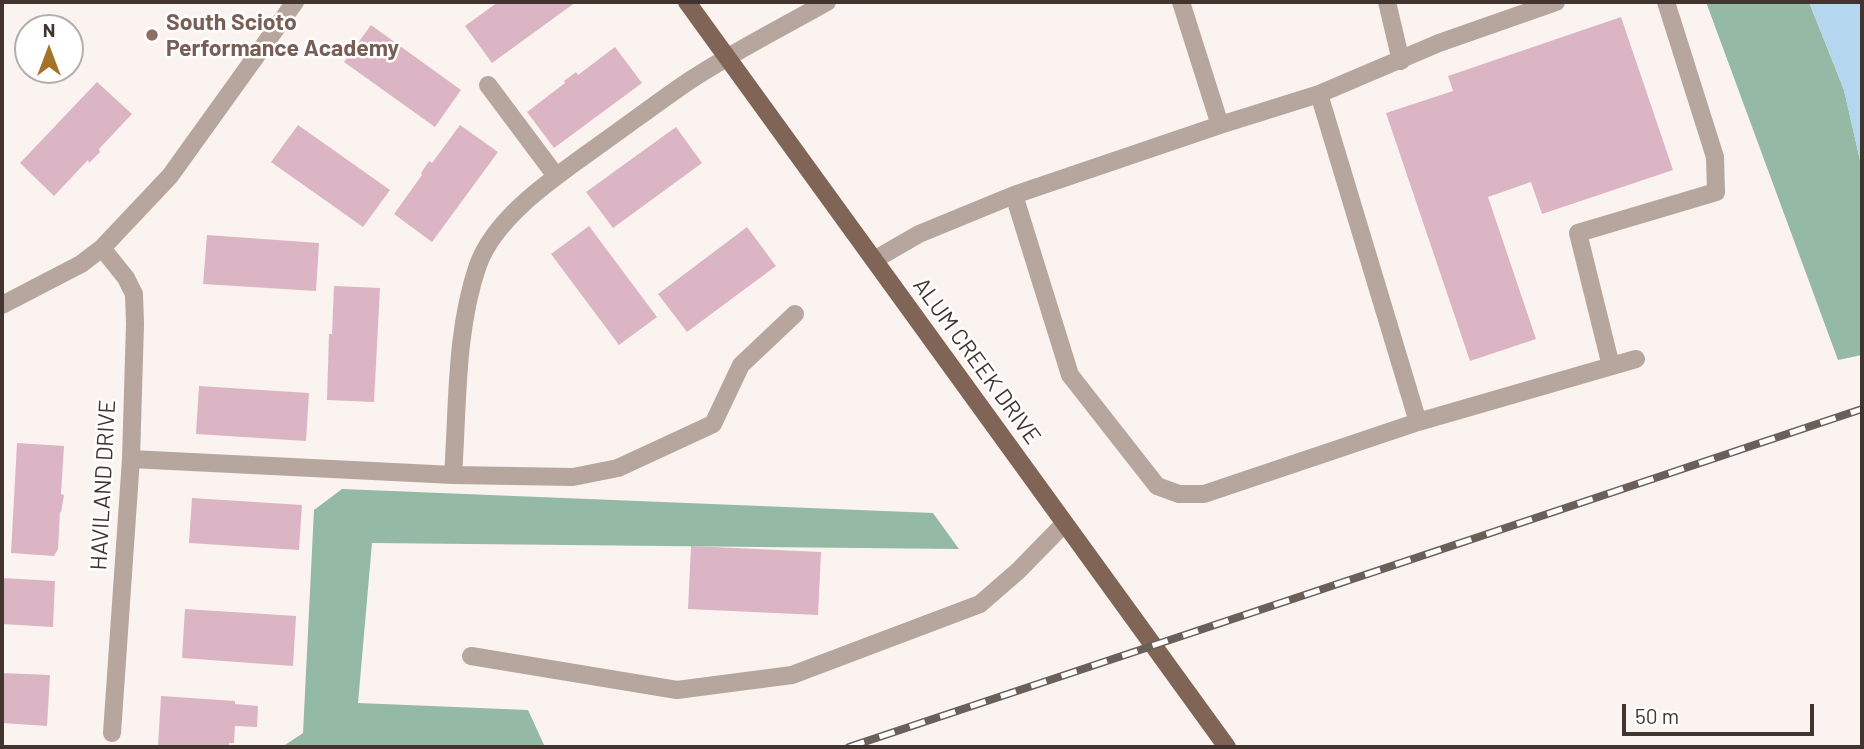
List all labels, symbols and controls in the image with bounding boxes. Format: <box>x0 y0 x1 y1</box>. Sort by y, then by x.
place label: South Scioto Performance Academy <box>166 8 399 62</box>
north arrow <box>14 14 84 84</box>
text: N <box>43 18 55 41</box>
marker: South Scioto Performance Academy <box>144 27 160 43</box>
street label: ALUM CREEK DRIVE <box>907 272 1047 450</box>
street label: HAVILAND DRIVE <box>85 399 121 571</box>
scale bar <box>1626 690 1818 734</box>
text: 50 m <box>1635 703 1679 728</box>

